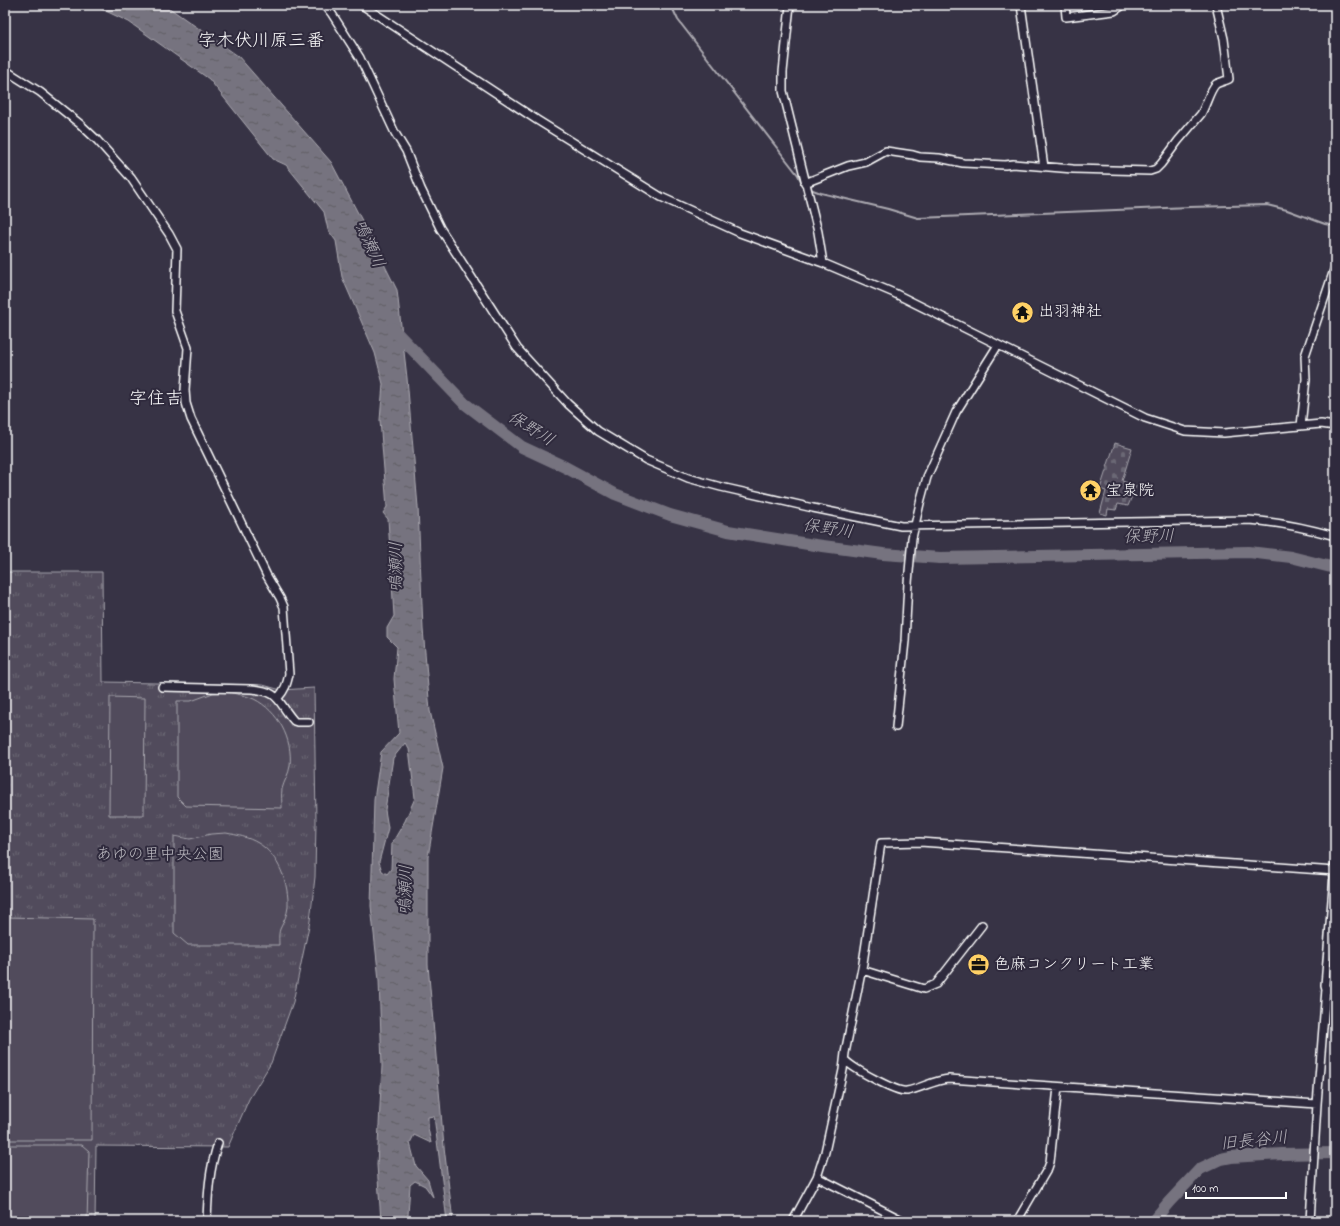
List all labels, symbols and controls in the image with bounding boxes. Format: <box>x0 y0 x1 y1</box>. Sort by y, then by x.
district label: 字木伏川原三番 <box>198 29 324 55</box>
water label: 鳴瀬川 <box>347 216 391 272</box>
temple icon: 出羽神社 <box>1009 299 1035 325</box>
place label: 出羽神社 <box>1038 300 1102 324</box>
district label: 字住吉 <box>129 387 183 413</box>
water label: 保野川 <box>503 405 559 453</box>
temple icon: 宝泉院 <box>1077 478 1103 504</box>
place label: 宝泉院 <box>1106 479 1154 503</box>
water label: 保野川 <box>801 513 855 545</box>
water label: 保野川 <box>1123 524 1175 550</box>
water label: 鳴瀬川 <box>384 542 409 593</box>
park label: あゆの里中央公園 <box>96 843 224 867</box>
water label: 鳴瀬川 <box>393 864 419 916</box>
office icon: 色麻コンクリート工業 <box>966 952 992 978</box>
place label: 色麻コンクリート工業 <box>994 953 1154 977</box>
water label: 旧長谷川 <box>1219 1125 1289 1157</box>
scale bar <box>1186 1174 1286 1200</box>
text: 100 m <box>1192 1180 1219 1198</box>

